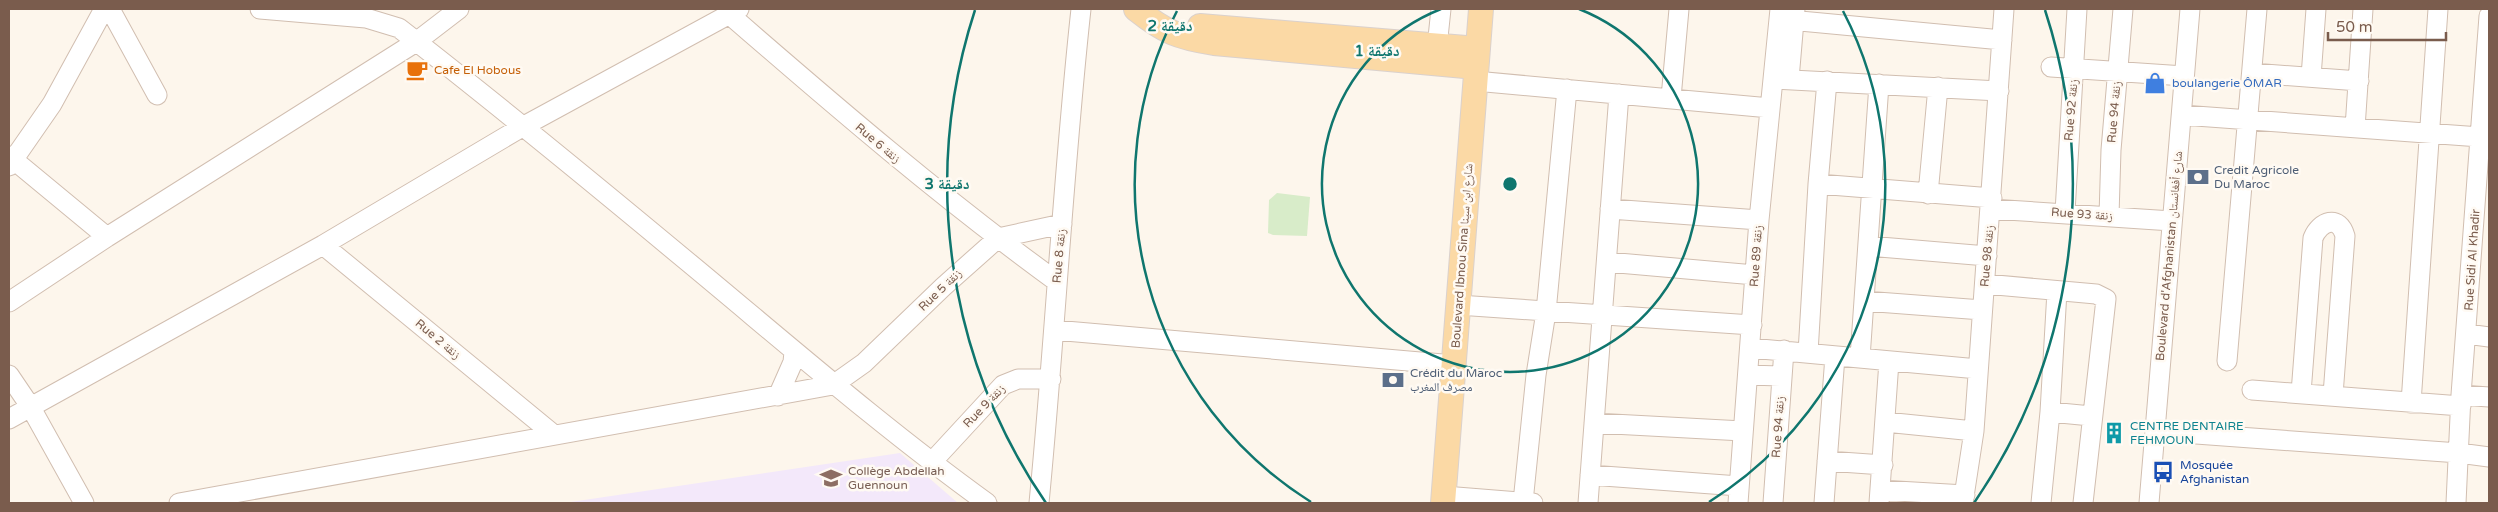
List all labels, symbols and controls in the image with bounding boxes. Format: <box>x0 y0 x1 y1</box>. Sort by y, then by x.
scale bar <box>2328 10 2446 42</box>
text: 2 دقيقة <box>1148 17 1192 35</box>
text: 50 m <box>2336 18 2373 36</box>
text: 1 دقيقة <box>1355 42 1399 60</box>
cafe icon: Cafe El Hobous <box>404 57 430 83</box>
place label: Cafe El Hobous <box>434 63 521 77</box>
shop icon: boulangerie ÔMAR <box>2142 70 2168 96</box>
place label: boulangerie ÔMAR <box>2172 76 2282 90</box>
street label: Rue 92 زنقة <box>2061 78 2081 141</box>
street label: Rue 94 زنقة <box>2104 80 2124 143</box>
street label: Rue 6 زنقة <box>853 120 904 166</box>
street label: Boulevard d'Afghanistan شارع أفغانستان <box>2153 150 2186 362</box>
street label: Boulevard Ibnou Sina شارع ابن سينا <box>1449 163 1476 349</box>
place label: Credit Agricole Du Maroc <box>2214 163 2299 191</box>
bank icon: Credit Agricole Du Maroc <box>2185 164 2211 190</box>
text: 3 دقيقة <box>925 175 969 193</box>
centre of rings <box>1501 175 1519 193</box>
street label: Rue 93 زنقة <box>2051 205 2114 223</box>
street label: Rue Sidi Al Khadir <box>2461 208 2483 311</box>
street label: Rue 89 زنقة <box>1747 224 1765 287</box>
street label: Rue 98 زنقة <box>1977 224 1997 287</box>
street label: Rue 8 زنقة <box>1050 228 1068 284</box>
street label: Rue 5 زنقة <box>916 266 965 314</box>
street label: Rue 2 زنقة <box>413 316 464 362</box>
place label: Crédit du Maroc مصرف المغرب <box>1410 366 1502 394</box>
bank icon: Crédit du Maroc مصرف المغرب <box>1380 367 1406 393</box>
street label: Rue 9 زنقة <box>960 381 1008 430</box>
street label: Rue 94 زنقة <box>1769 395 1787 458</box>
place label: CENTRE DENTAIRE FEHMOUN <box>2130 419 2244 447</box>
building icon: CENTRE DENTAIRE FEHMOUN <box>2101 420 2127 446</box>
place label: Mosquée Afghanistan <box>2180 458 2249 486</box>
bus stop icon: Mosquée Afghanistan <box>2150 459 2176 485</box>
place label: Collège Abdellah Guennoun <box>848 464 945 492</box>
school or university icon: Collège Abdellah Guennoun <box>818 465 844 491</box>

